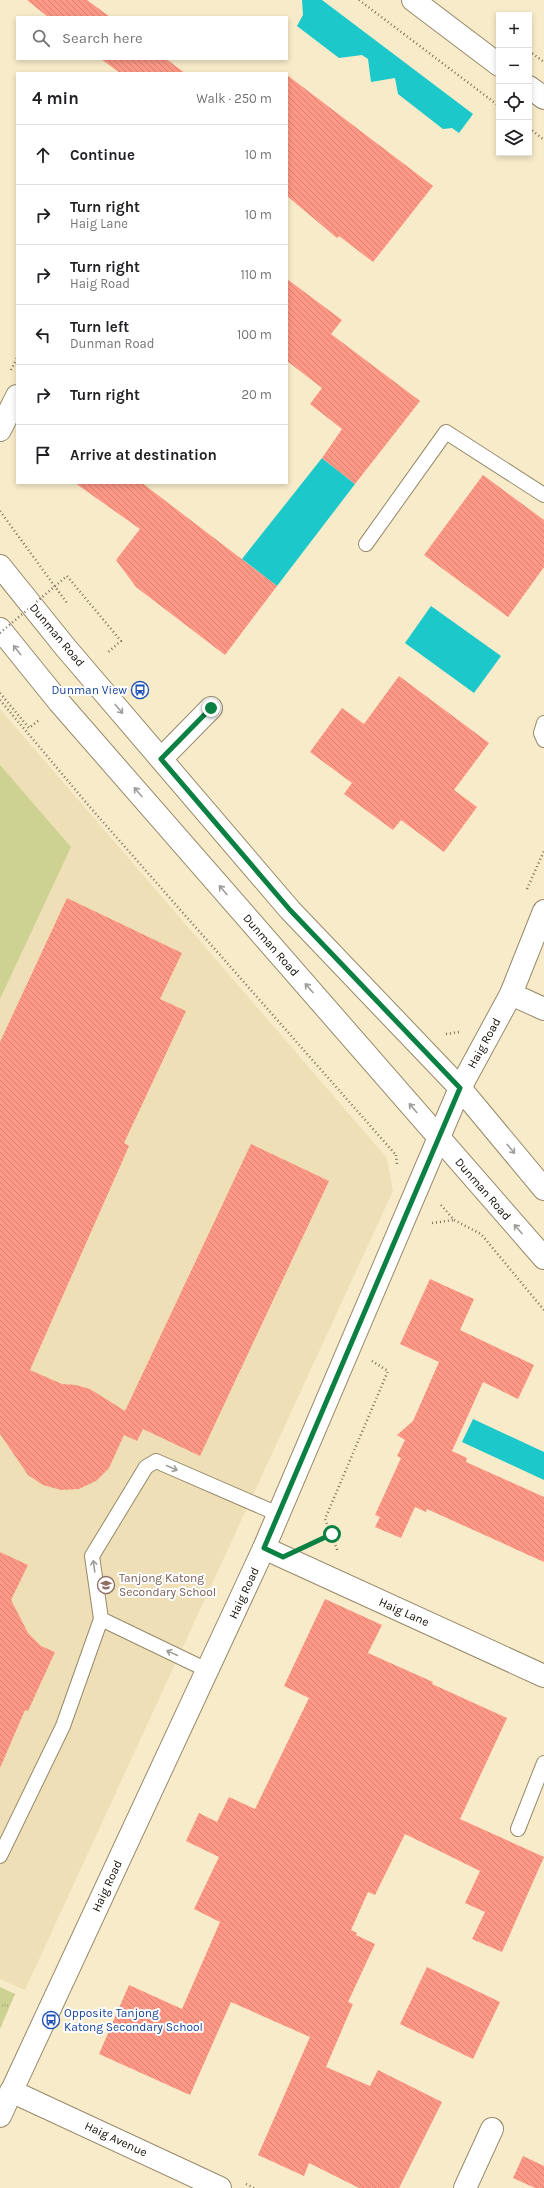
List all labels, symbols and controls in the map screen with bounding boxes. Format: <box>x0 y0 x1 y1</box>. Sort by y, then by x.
map controls <box>496 12 532 156</box>
button: + <box>496 12 532 48</box>
search box <box>16 16 288 60</box>
icon: search <box>30 27 52 49</box>
text: Search here <box>62 29 143 47</box>
button: − <box>496 48 532 84</box>
button: locate <box>496 84 532 120</box>
text: 4 min <box>32 88 79 108</box>
text: Walk · 250 m <box>196 91 272 106</box>
button: layers <box>496 120 532 156</box>
icon: ahead <box>32 144 54 166</box>
text: Continue <box>70 146 135 164</box>
text: 10 m <box>245 147 272 162</box>
text: Turn right <box>70 198 140 216</box>
icon: right <box>32 204 54 226</box>
text: 10 m <box>245 207 272 222</box>
text: Haig Lane <box>70 216 128 231</box>
text: Turn right <box>70 258 140 276</box>
icon: right <box>32 264 54 286</box>
text: 110 m <box>240 267 272 282</box>
text: Haig Road <box>70 276 130 291</box>
text: Turn left <box>70 318 129 336</box>
icon: left <box>32 324 54 346</box>
text: 100 m <box>237 327 272 342</box>
text: Dunman Road <box>70 336 154 351</box>
icon: right <box>32 384 54 406</box>
text: Turn right <box>70 386 140 404</box>
text: 20 m <box>242 387 272 402</box>
icon: arrive <box>32 444 54 466</box>
text: Arrive at destination <box>70 446 217 464</box>
street label: Dunman Road <box>27 601 87 669</box>
one-way arrow <box>12 645 21 656</box>
bus stop icon: Dunman View <box>130 680 150 700</box>
place label: Dunman View <box>51 683 127 697</box>
route end <box>202 699 220 717</box>
one-way arrow <box>114 704 123 714</box>
one-way arrow <box>134 788 143 798</box>
one-way arrow <box>219 885 228 896</box>
street label: Dunman Road <box>240 911 302 979</box>
one-way arrow <box>304 983 313 994</box>
street label: Haig Road <box>464 1015 504 1071</box>
one-way arrow <box>408 1103 417 1114</box>
one-way arrow <box>506 1144 515 1154</box>
street label: Dunman Road <box>452 1155 514 1223</box>
one-way arrow <box>514 1224 523 1234</box>
one-way arrow <box>166 1465 178 1472</box>
route start <box>323 1525 341 1543</box>
one-way arrow <box>90 1560 98 1573</box>
street label: Haig Road <box>226 1565 262 1621</box>
place label: Tanjong Katong Secondary School <box>119 1571 216 1599</box>
school or university icon: Tanjong Katong Secondary School <box>96 1575 116 1595</box>
street label: Haig Lane <box>377 1595 431 1629</box>
one-way arrow <box>166 1649 178 1656</box>
street label: Haig Road <box>89 1858 125 1914</box>
place label: Opposite Tanjong Katong Secondary School <box>64 2006 203 2034</box>
bus stop icon: Opposite Tanjong Katong Secondary School <box>41 2010 61 2030</box>
street label: Haig Avenue <box>83 2118 149 2160</box>

